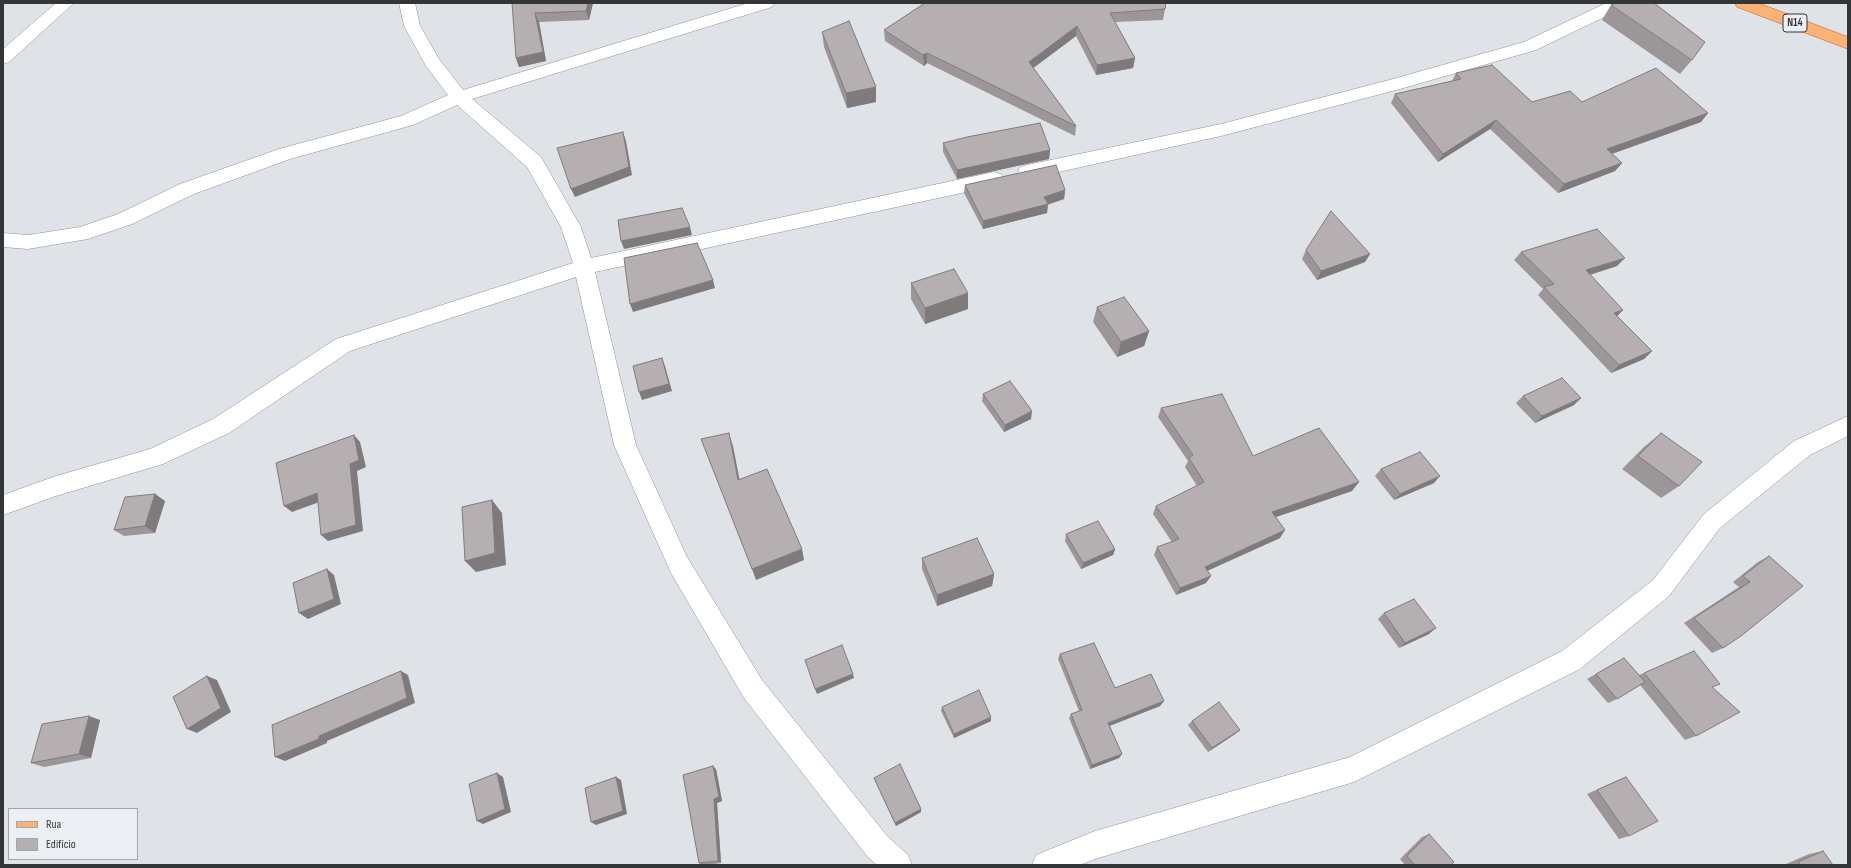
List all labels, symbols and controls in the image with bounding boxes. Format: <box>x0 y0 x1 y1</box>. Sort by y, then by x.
road number: N14 <box>1783 14 1807 32</box>
legend <box>8 808 138 860</box>
text: Rua <box>46 817 61 832</box>
text: Edifício <box>46 837 76 852</box>

